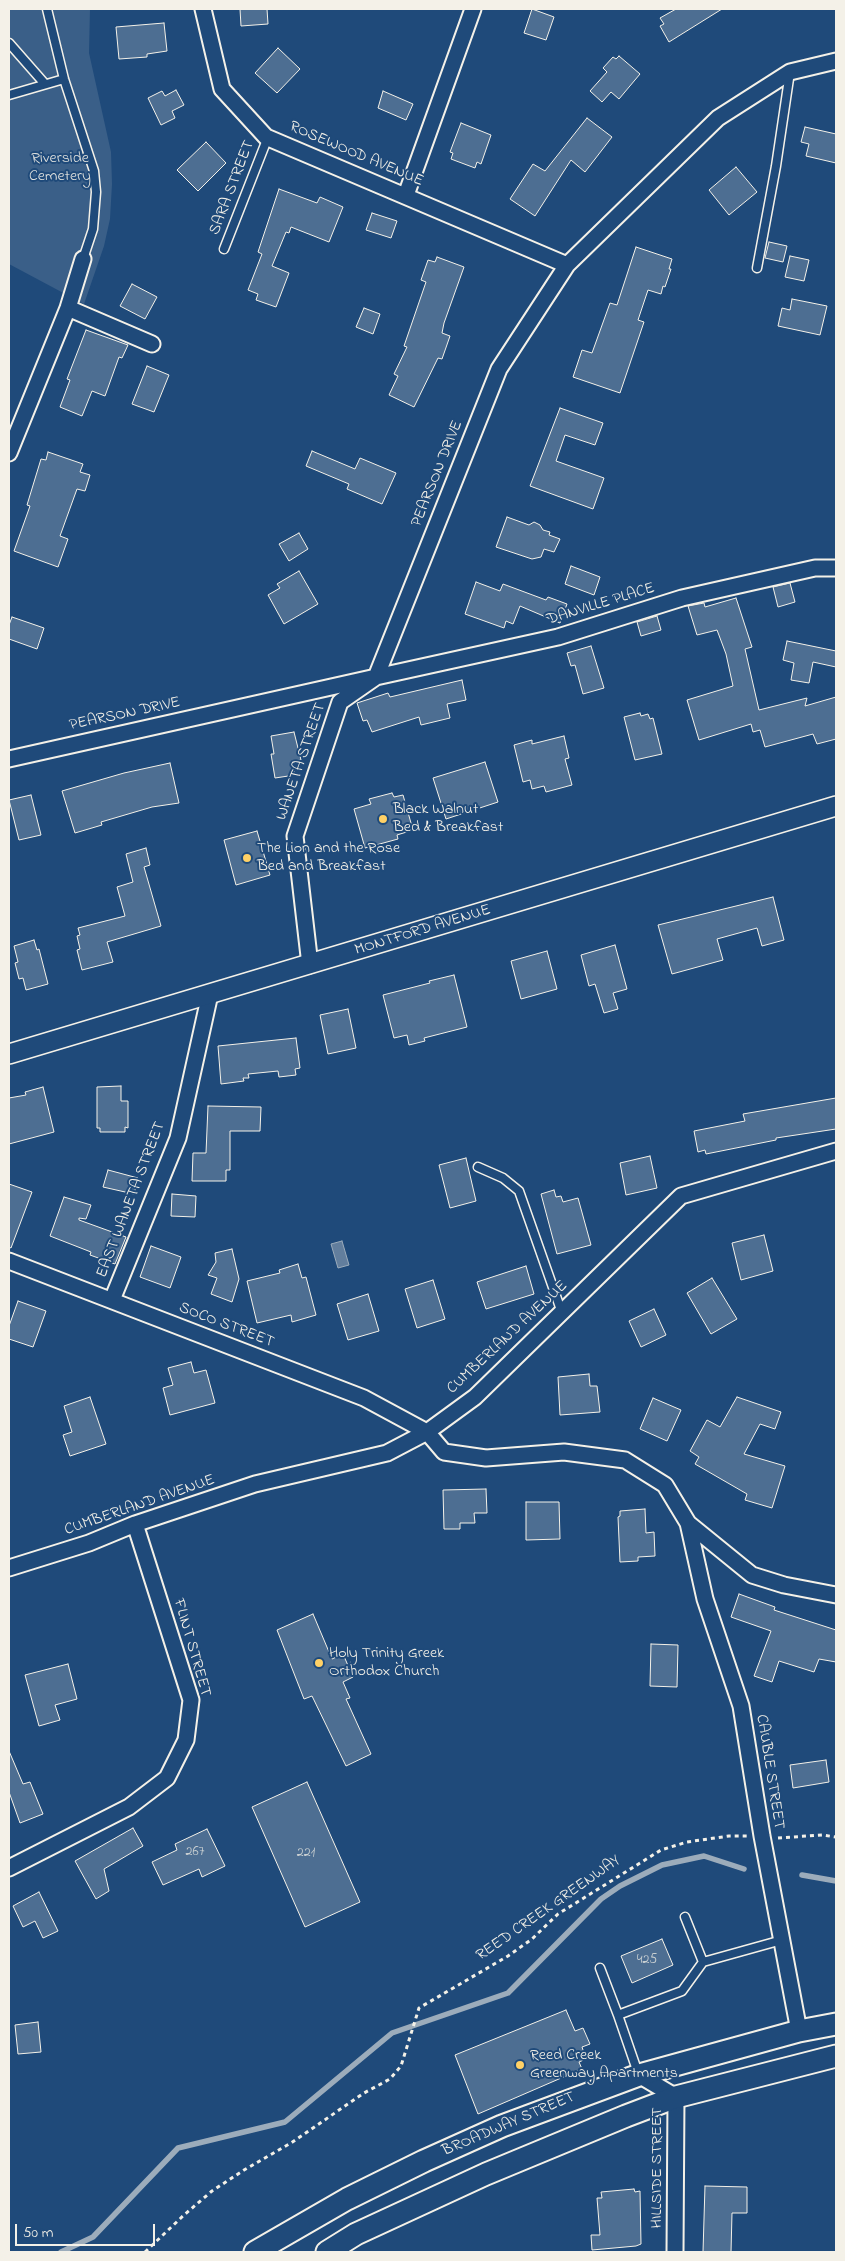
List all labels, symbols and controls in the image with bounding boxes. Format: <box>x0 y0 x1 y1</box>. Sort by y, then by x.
street label: ROSEWOOD AVENUE <box>286 118 426 192</box>
street label: SARA STREET <box>206 138 260 238</box>
park label: Riverside Cemetery <box>29 149 91 187</box>
street label: PEARSON DRIVE <box>408 418 468 530</box>
street label: DANVILLE PLACE <box>545 579 657 631</box>
street label: PEARSON DRIVE <box>68 694 182 736</box>
street label: WANETA STREET <box>273 701 331 823</box>
place label: Black Walnut Bed & Breakfast <box>393 800 503 838</box>
marker: Black Walnut Bed & Breakfast <box>377 813 389 825</box>
place label: The Lion and the Rose Bed and Breakfast <box>257 839 400 877</box>
marker: The Lion and the Rose Bed and Breakfast <box>241 852 253 864</box>
street label: MONTFORD AVENUE <box>353 901 493 961</box>
street label: EAST WANETA STREET <box>93 1119 171 1281</box>
street label: CUMBERLAND AVENUE <box>444 1277 572 1399</box>
street label: SOCO STREET <box>176 1299 276 1353</box>
street label: CUMBERLAND AVENUE <box>62 1471 218 1541</box>
street label: FLINT STREET <box>168 1597 214 1699</box>
place label: Holy Trinity Greek Orthodox Church <box>329 1644 444 1682</box>
marker: Holy Trinity Greek Orthodox Church <box>313 1657 325 1669</box>
street label: CAUBLE STREET <box>750 1713 788 1831</box>
house number: 267 <box>186 1845 204 1861</box>
house number: 221 <box>297 1846 315 1862</box>
street label: REED CREEK GREENWAY <box>473 1852 625 1966</box>
house number: 425 <box>637 1953 657 1969</box>
place label: Reed Creek Greenway Apartments <box>530 2046 678 2084</box>
marker: Reed Creek Greenway Apartments <box>514 2059 526 2071</box>
street label: BROADWAY STREET <box>440 2088 578 2162</box>
street label: HILLSIDE STREET <box>648 2107 668 2229</box>
scale bar <box>18 2214 158 2246</box>
text: 50 m <box>23 2222 53 2244</box>

